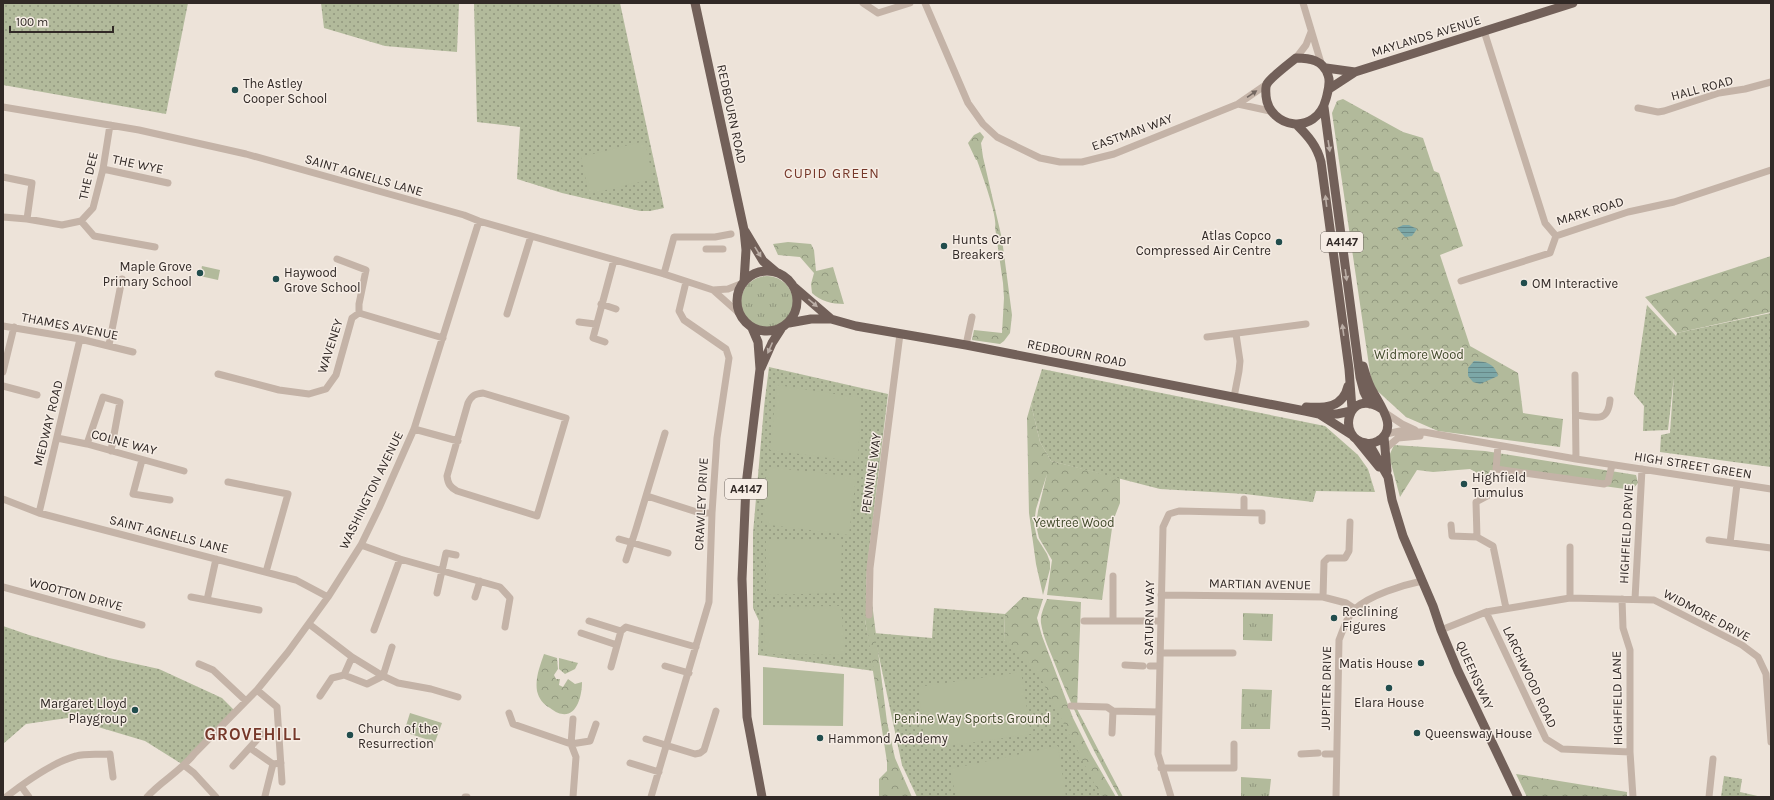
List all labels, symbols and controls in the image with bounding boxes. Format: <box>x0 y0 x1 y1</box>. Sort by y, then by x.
scale bar <box>10 8 113 34</box>
street label: MAYLANDS AVENUE <box>1369 12 1483 60</box>
text: 100 m <box>16 15 48 29</box>
street label: REDBOURN ROAD <box>714 63 750 165</box>
street label: HALL ROAD <box>1669 72 1735 104</box>
place label: The Astley Cooper School <box>243 76 328 106</box>
marker: The Astley Cooper School <box>230 85 240 95</box>
one-way arrow <box>1247 90 1258 98</box>
street label: EASTMAN WAY <box>1089 110 1175 154</box>
one-way arrow <box>1326 140 1332 152</box>
street label: THE DEE <box>75 151 101 201</box>
street label: THE WYE <box>111 151 165 177</box>
street label: SAINT AGNELLS LANE <box>303 151 425 199</box>
district label: CUPID GREEN <box>784 165 880 182</box>
street label: MARK ROAD <box>1554 194 1626 228</box>
one-way arrow <box>1323 195 1329 207</box>
place label: Atlas Copco Compressed Air Centre <box>1136 228 1271 258</box>
place label: Hunts Car Breakers <box>952 232 1011 262</box>
road number: A4147 <box>1321 232 1363 252</box>
marker: Atlas Copco Compressed Air Centre <box>1274 237 1284 247</box>
marker: Hunts Car Breakers <box>939 241 949 251</box>
one-way arrow <box>755 246 762 258</box>
place label: Maple Grove Primary School <box>103 259 192 289</box>
place label: Haywood Grove School <box>284 265 361 295</box>
marker: Maple Grove Primary School <box>195 268 205 278</box>
one-way arrow <box>1343 269 1350 281</box>
marker: Haywood Grove School <box>271 274 281 284</box>
place label: OM Interactive <box>1532 276 1618 291</box>
marker: OM Interactive <box>1519 278 1529 288</box>
one-way arrow <box>808 298 817 307</box>
street label: THAMES AVENUE <box>20 309 120 343</box>
street label: WAVENEY <box>314 317 346 375</box>
one-way arrow <box>1340 324 1346 336</box>
street label: REDBOURN ROAD <box>1026 336 1128 370</box>
one-way arrow <box>767 343 773 354</box>
park label: Widmore Wood <box>1374 347 1464 362</box>
street label: MEDWAY ROAD <box>30 379 66 467</box>
street label: COLNE WAY <box>90 426 158 458</box>
street label: WASHINGTON AVENUE <box>336 429 406 551</box>
street label: PENNINE WAY <box>858 432 884 514</box>
street label: HIGH STREET GREEN <box>1633 448 1753 482</box>
street label: CRAWLEY DRIVE <box>691 457 711 551</box>
place label: Highfield Tumulus <box>1472 470 1526 500</box>
road number: A4147 <box>725 479 767 499</box>
marker: Highfield Tumulus <box>1459 479 1469 489</box>
street label: HIGHFIELD DRVIE <box>1616 484 1636 584</box>
street label: SAINT AGNELLS LANE <box>108 512 230 556</box>
park label: Yewtree Wood <box>1033 515 1115 530</box>
street label: WOOTTON DRIVE <box>27 574 125 614</box>
street label: MARTIAN AVENUE <box>1209 576 1311 592</box>
street label: SATURN WAY <box>1141 580 1157 656</box>
street label: WIDMORE DRIVE <box>1661 586 1753 644</box>
place label: Reclining Figures <box>1342 604 1398 634</box>
marker: Reclining Figures <box>1329 613 1339 623</box>
street label: LARCHWOOD ROAD <box>1500 624 1560 730</box>
street label: QUEENSWAY <box>1453 638 1497 712</box>
street label: JUPITER DRIVE <box>1318 646 1334 730</box>
street label: HIGHFIELD LANE <box>1609 651 1625 745</box>
place label: Matis House <box>1339 656 1413 671</box>
marker: Matis House <box>1416 658 1426 668</box>
marker: Elara House <box>1384 683 1394 693</box>
place label: Elara House <box>1354 695 1424 710</box>
place label: Margaret Lloyd Playgroup <box>40 696 127 726</box>
marker: Margaret Lloyd Playgroup <box>130 705 140 715</box>
park label: Penine Way Sports Ground <box>894 711 1050 726</box>
place label: Church of the Resurrection <box>358 721 438 751</box>
district label: GROVEHILL <box>205 724 301 744</box>
place label: Queensway House <box>1425 726 1533 741</box>
marker: Queensway House <box>1412 728 1422 738</box>
marker: Church of the Resurrection <box>345 730 355 740</box>
place label: Hammond Academy <box>828 731 948 746</box>
marker: Hammond Academy <box>815 733 825 743</box>

